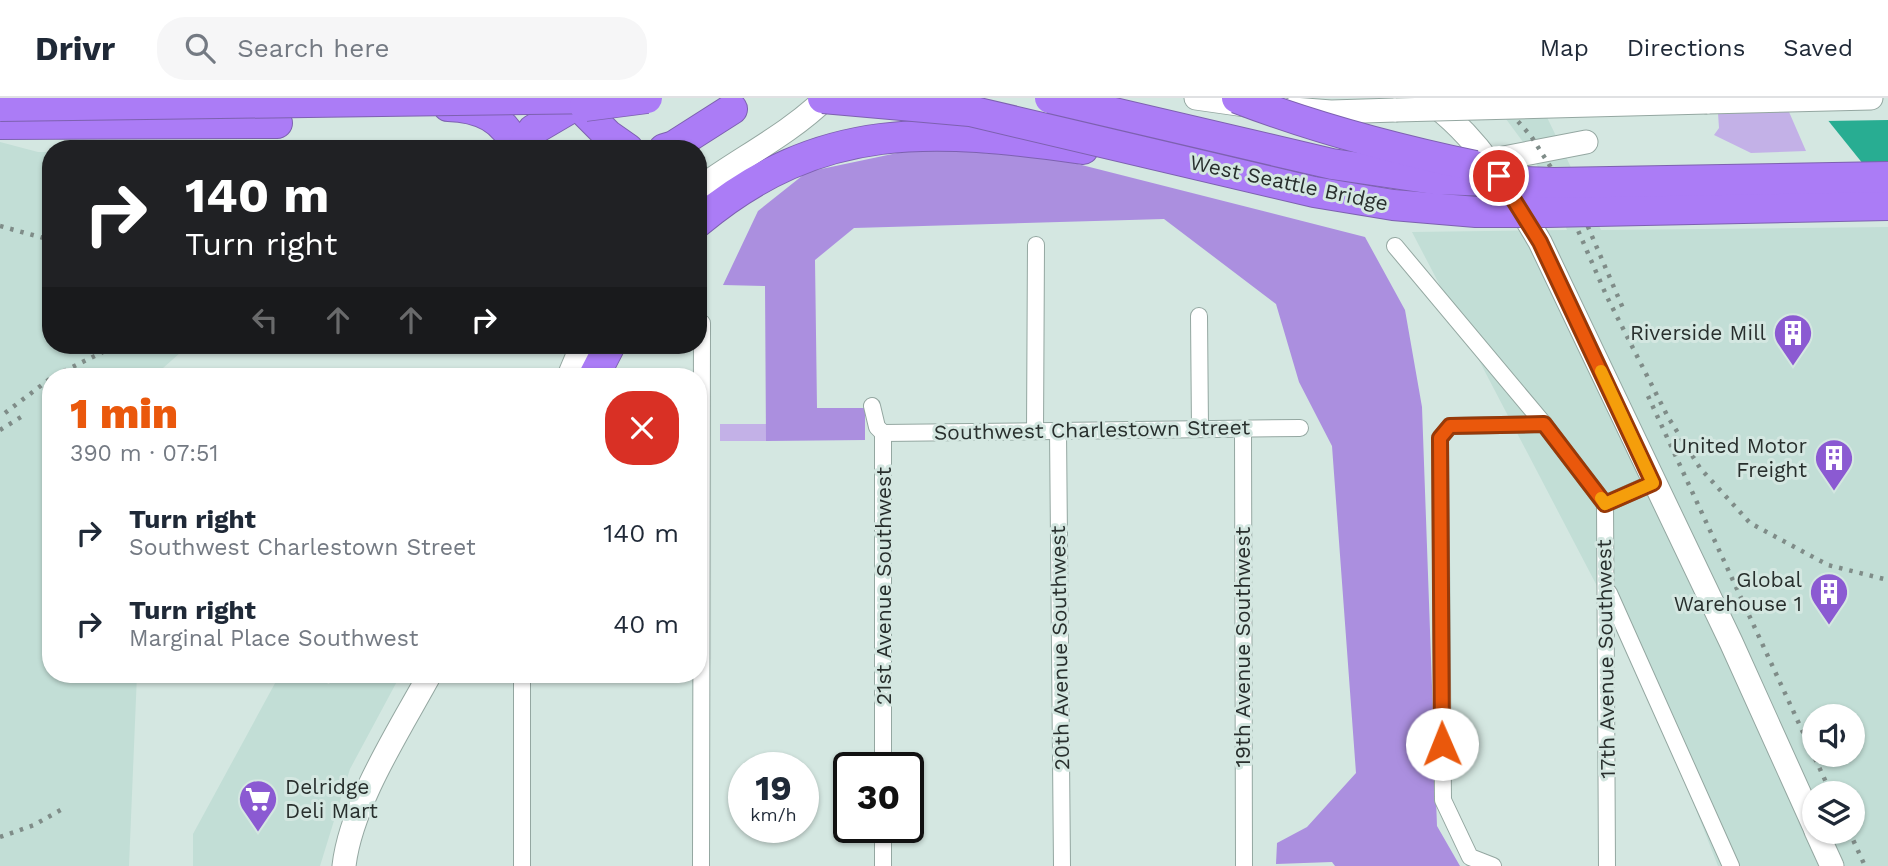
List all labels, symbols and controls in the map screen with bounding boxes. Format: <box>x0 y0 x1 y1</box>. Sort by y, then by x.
search box <box>157 17 647 80</box>
text: Drivr <box>35 29 115 68</box>
icon: search <box>181 29 219 67</box>
text: Search here <box>237 33 390 63</box>
text: Map <box>1540 34 1589 62</box>
text: Directions <box>1627 34 1745 62</box>
text: Saved <box>1783 34 1853 62</box>
pin <box>1469 146 1529 206</box>
street label: West Seattle Bridge <box>1188 149 1390 216</box>
icon: arrive <box>1480 157 1518 195</box>
text: 140 m <box>185 166 329 224</box>
icon: right <box>70 168 161 259</box>
text: Turn right <box>185 225 337 263</box>
icon: left <box>246 301 284 339</box>
icon: ahead <box>319 301 357 339</box>
icon: ahead <box>392 301 430 339</box>
icon: right <box>465 301 503 339</box>
building icon: Riverside Mill <box>1772 312 1814 367</box>
place label: Riverside Mill <box>1630 320 1767 345</box>
text: 1 min <box>70 389 178 438</box>
button: close <box>605 391 679 465</box>
street label: Southwest Charlestown Street <box>934 414 1251 445</box>
place label: United Motor Freight <box>1672 433 1807 482</box>
building icon: United Motor Freight <box>1813 437 1855 492</box>
text: 390 m · 07:51 <box>70 440 218 467</box>
street label: 21st Avenue Southwest <box>871 467 896 705</box>
text: Turn right <box>129 504 256 534</box>
icon: right <box>70 514 108 552</box>
text: 140 m <box>603 518 679 548</box>
street label: 20th Avenue Southwest <box>1045 525 1074 771</box>
street label: 19th Avenue Southwest <box>1230 527 1255 767</box>
text: Southwest Charlestown Street <box>129 534 476 561</box>
street label: 17th Avenue Southwest <box>1591 539 1620 779</box>
place label: Global Warehouse 1 <box>1674 567 1803 616</box>
building icon: Global Warehouse 1 <box>1808 571 1850 626</box>
text: Turn right <box>129 595 256 625</box>
icon: right <box>70 605 108 643</box>
text: 40 m <box>613 609 679 639</box>
text: Marginal Place Southwest <box>129 625 418 652</box>
map controls <box>1802 704 1865 844</box>
button: sound <box>1802 704 1865 767</box>
position arrow <box>1405 707 1479 781</box>
speed limit sign: 30 <box>833 752 924 843</box>
text: 19 <box>755 767 792 809</box>
place label: Delridge Deli Mart <box>285 774 378 823</box>
supermarket icon: Delridge Deli Mart <box>237 778 279 833</box>
button: layers <box>1802 781 1865 844</box>
text: km/h <box>750 804 797 825</box>

